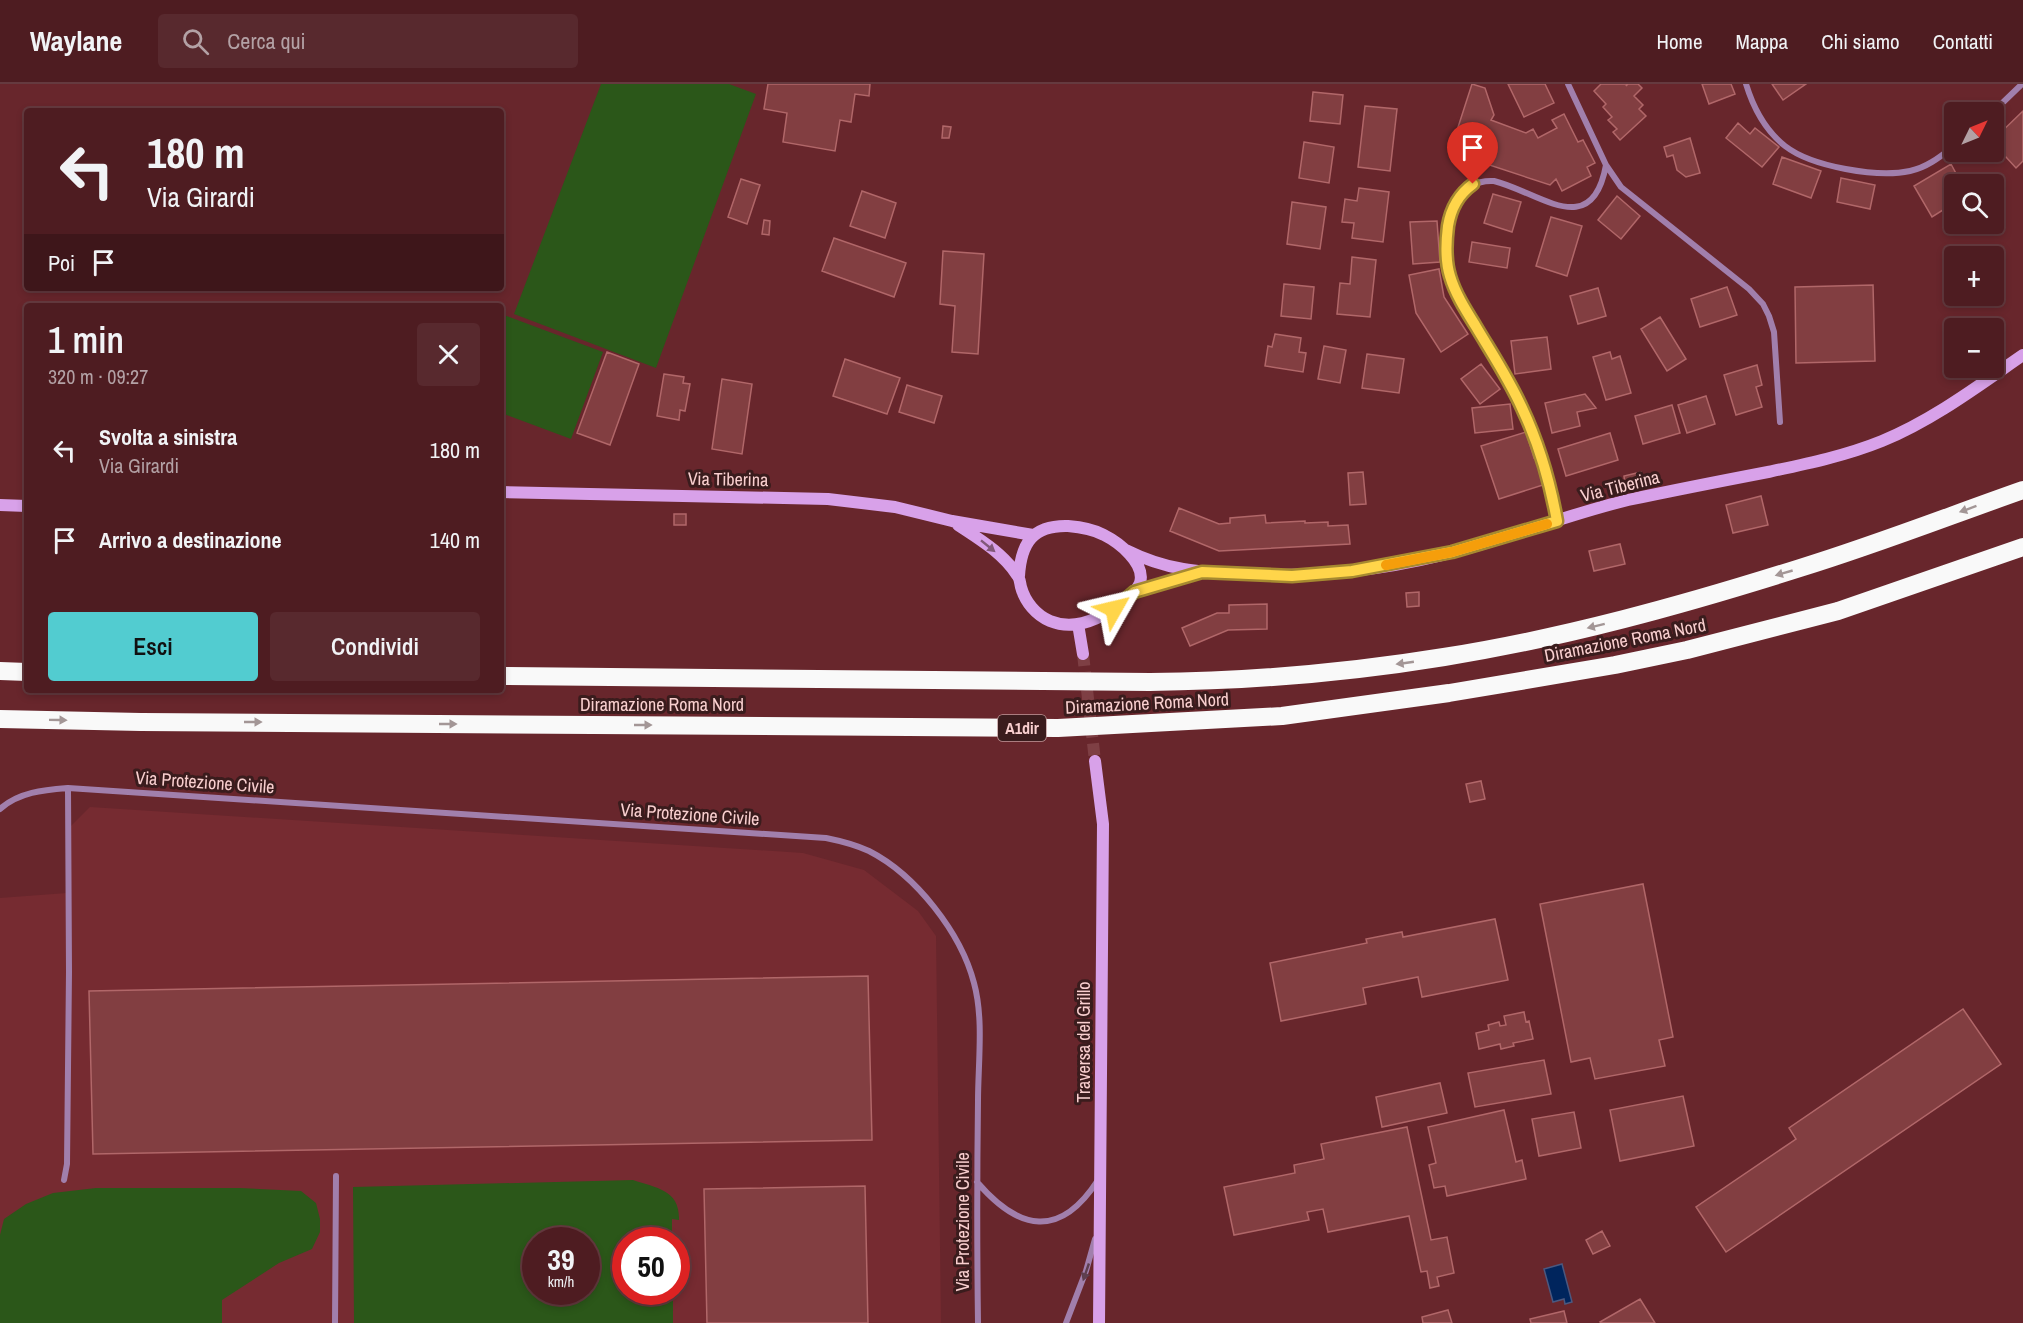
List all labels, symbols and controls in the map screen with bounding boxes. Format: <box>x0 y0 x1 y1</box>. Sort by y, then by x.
search box <box>158 14 578 68</box>
text: Waylane <box>30 22 122 60</box>
icon: search <box>179 25 212 58</box>
text: Cerca qui <box>227 26 306 56</box>
text: Home <box>1657 27 1703 56</box>
text: Mappa <box>1736 27 1788 56</box>
text: Chi siamo <box>1821 27 1900 56</box>
text: Contatti <box>1933 27 1993 56</box>
north arrow <box>1944 102 2004 162</box>
map controls <box>1944 102 2004 378</box>
pin <box>1447 122 1498 184</box>
text: 180 m <box>147 125 245 181</box>
icon: arrive <box>1456 131 1489 164</box>
icon: left <box>48 132 126 210</box>
button: search <box>1944 174 2004 234</box>
text: Via Girardi <box>147 179 255 215</box>
icon: arrive <box>87 246 120 279</box>
button: + <box>1944 246 2004 306</box>
text: Poi <box>48 248 75 278</box>
text: 1 min <box>48 316 124 364</box>
button: − <box>1944 318 2004 378</box>
button: close <box>417 323 480 386</box>
text: 320 m · 09:27 <box>48 363 148 390</box>
text: Svolta a sinistra <box>99 422 237 452</box>
icon: left <box>48 434 81 467</box>
text: 180 m <box>430 435 480 465</box>
text: Via Girardi <box>99 452 179 479</box>
street label: Via Tiberina <box>1578 464 1662 508</box>
street label: Via Tiberina <box>688 466 768 492</box>
one-way arrow <box>1959 505 1977 515</box>
icon: arrive <box>48 524 81 557</box>
text: Arrivo a destinazione <box>99 525 281 555</box>
text: 140 m <box>430 525 480 555</box>
one-way arrow <box>980 539 996 552</box>
one-way arrow <box>1775 569 1793 578</box>
position arrow <box>1082 577 1146 641</box>
button: Esci <box>48 612 258 681</box>
button: Condividi <box>270 612 480 681</box>
street label: Diramazione Roma Nord <box>1542 612 1708 668</box>
one-way arrow <box>1587 621 1605 631</box>
one-way arrow <box>1395 658 1414 667</box>
street label: Diramazione Roma Nord <box>1064 686 1230 720</box>
street label: Diramazione Roma Nord <box>580 692 744 717</box>
one-way arrow <box>49 715 68 725</box>
road number: A1dir <box>998 715 1046 741</box>
one-way arrow <box>244 717 263 727</box>
one-way arrow <box>439 719 458 729</box>
one-way arrow <box>634 720 653 730</box>
street label: Via Protezione Civile <box>135 765 275 799</box>
street label: Via Protezione Civile <box>620 797 760 831</box>
street label: Traversa del Grillo <box>1071 982 1096 1102</box>
street label: Via Protezione Civile <box>950 1152 975 1292</box>
speed limit sign: 50 <box>612 1227 690 1305</box>
text: 39 <box>547 1239 575 1279</box>
one-way arrow <box>1081 1263 1090 1281</box>
text: km/h <box>548 1271 574 1292</box>

